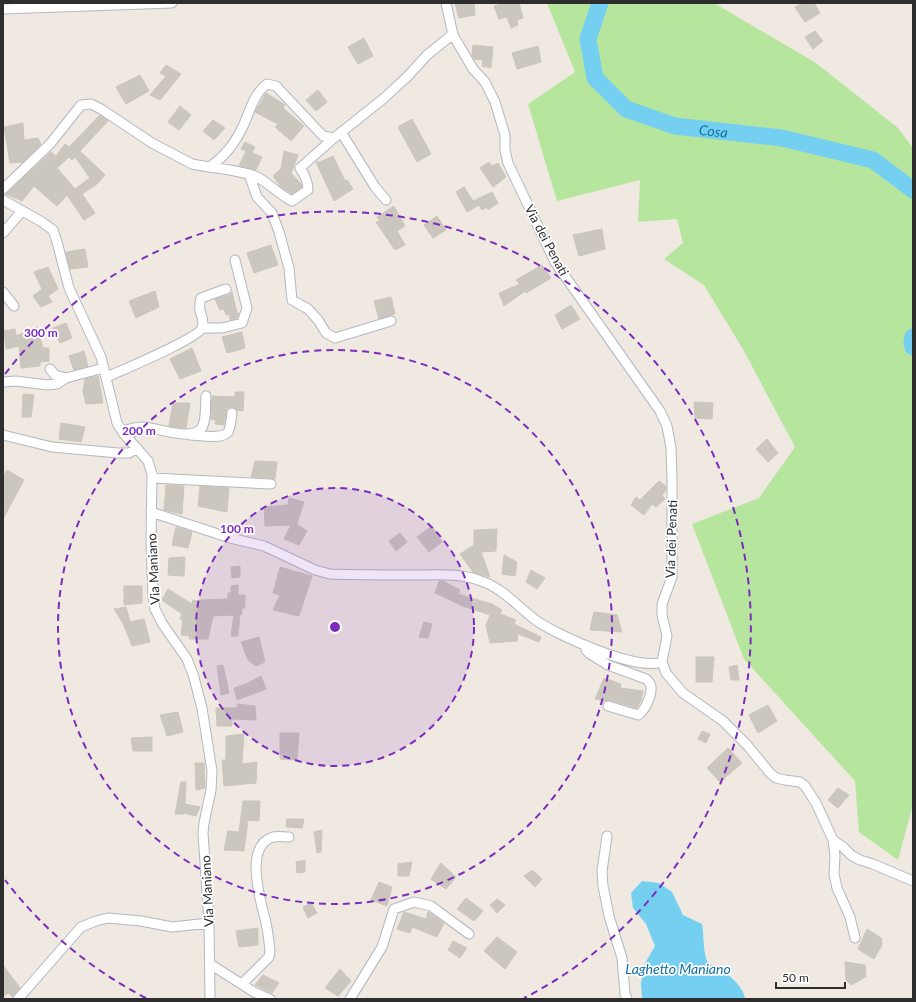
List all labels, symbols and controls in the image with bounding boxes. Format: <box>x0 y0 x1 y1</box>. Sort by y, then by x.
water label: Cosa <box>698 120 729 140</box>
street label: Via dei Penati <box>522 202 572 278</box>
text: 300 m <box>24 325 58 340</box>
text: 200 m <box>122 423 156 438</box>
street label: Via dei Penati <box>662 500 680 578</box>
text: 100 m <box>220 521 254 536</box>
street label: Via Maniano <box>143 533 163 605</box>
centre of rings <box>328 620 342 634</box>
street label: Via Maniano <box>197 855 217 927</box>
water label: Laghetto Maniano <box>625 960 731 977</box>
scale bar <box>776 964 845 990</box>
text: 50 m <box>782 970 809 985</box>

